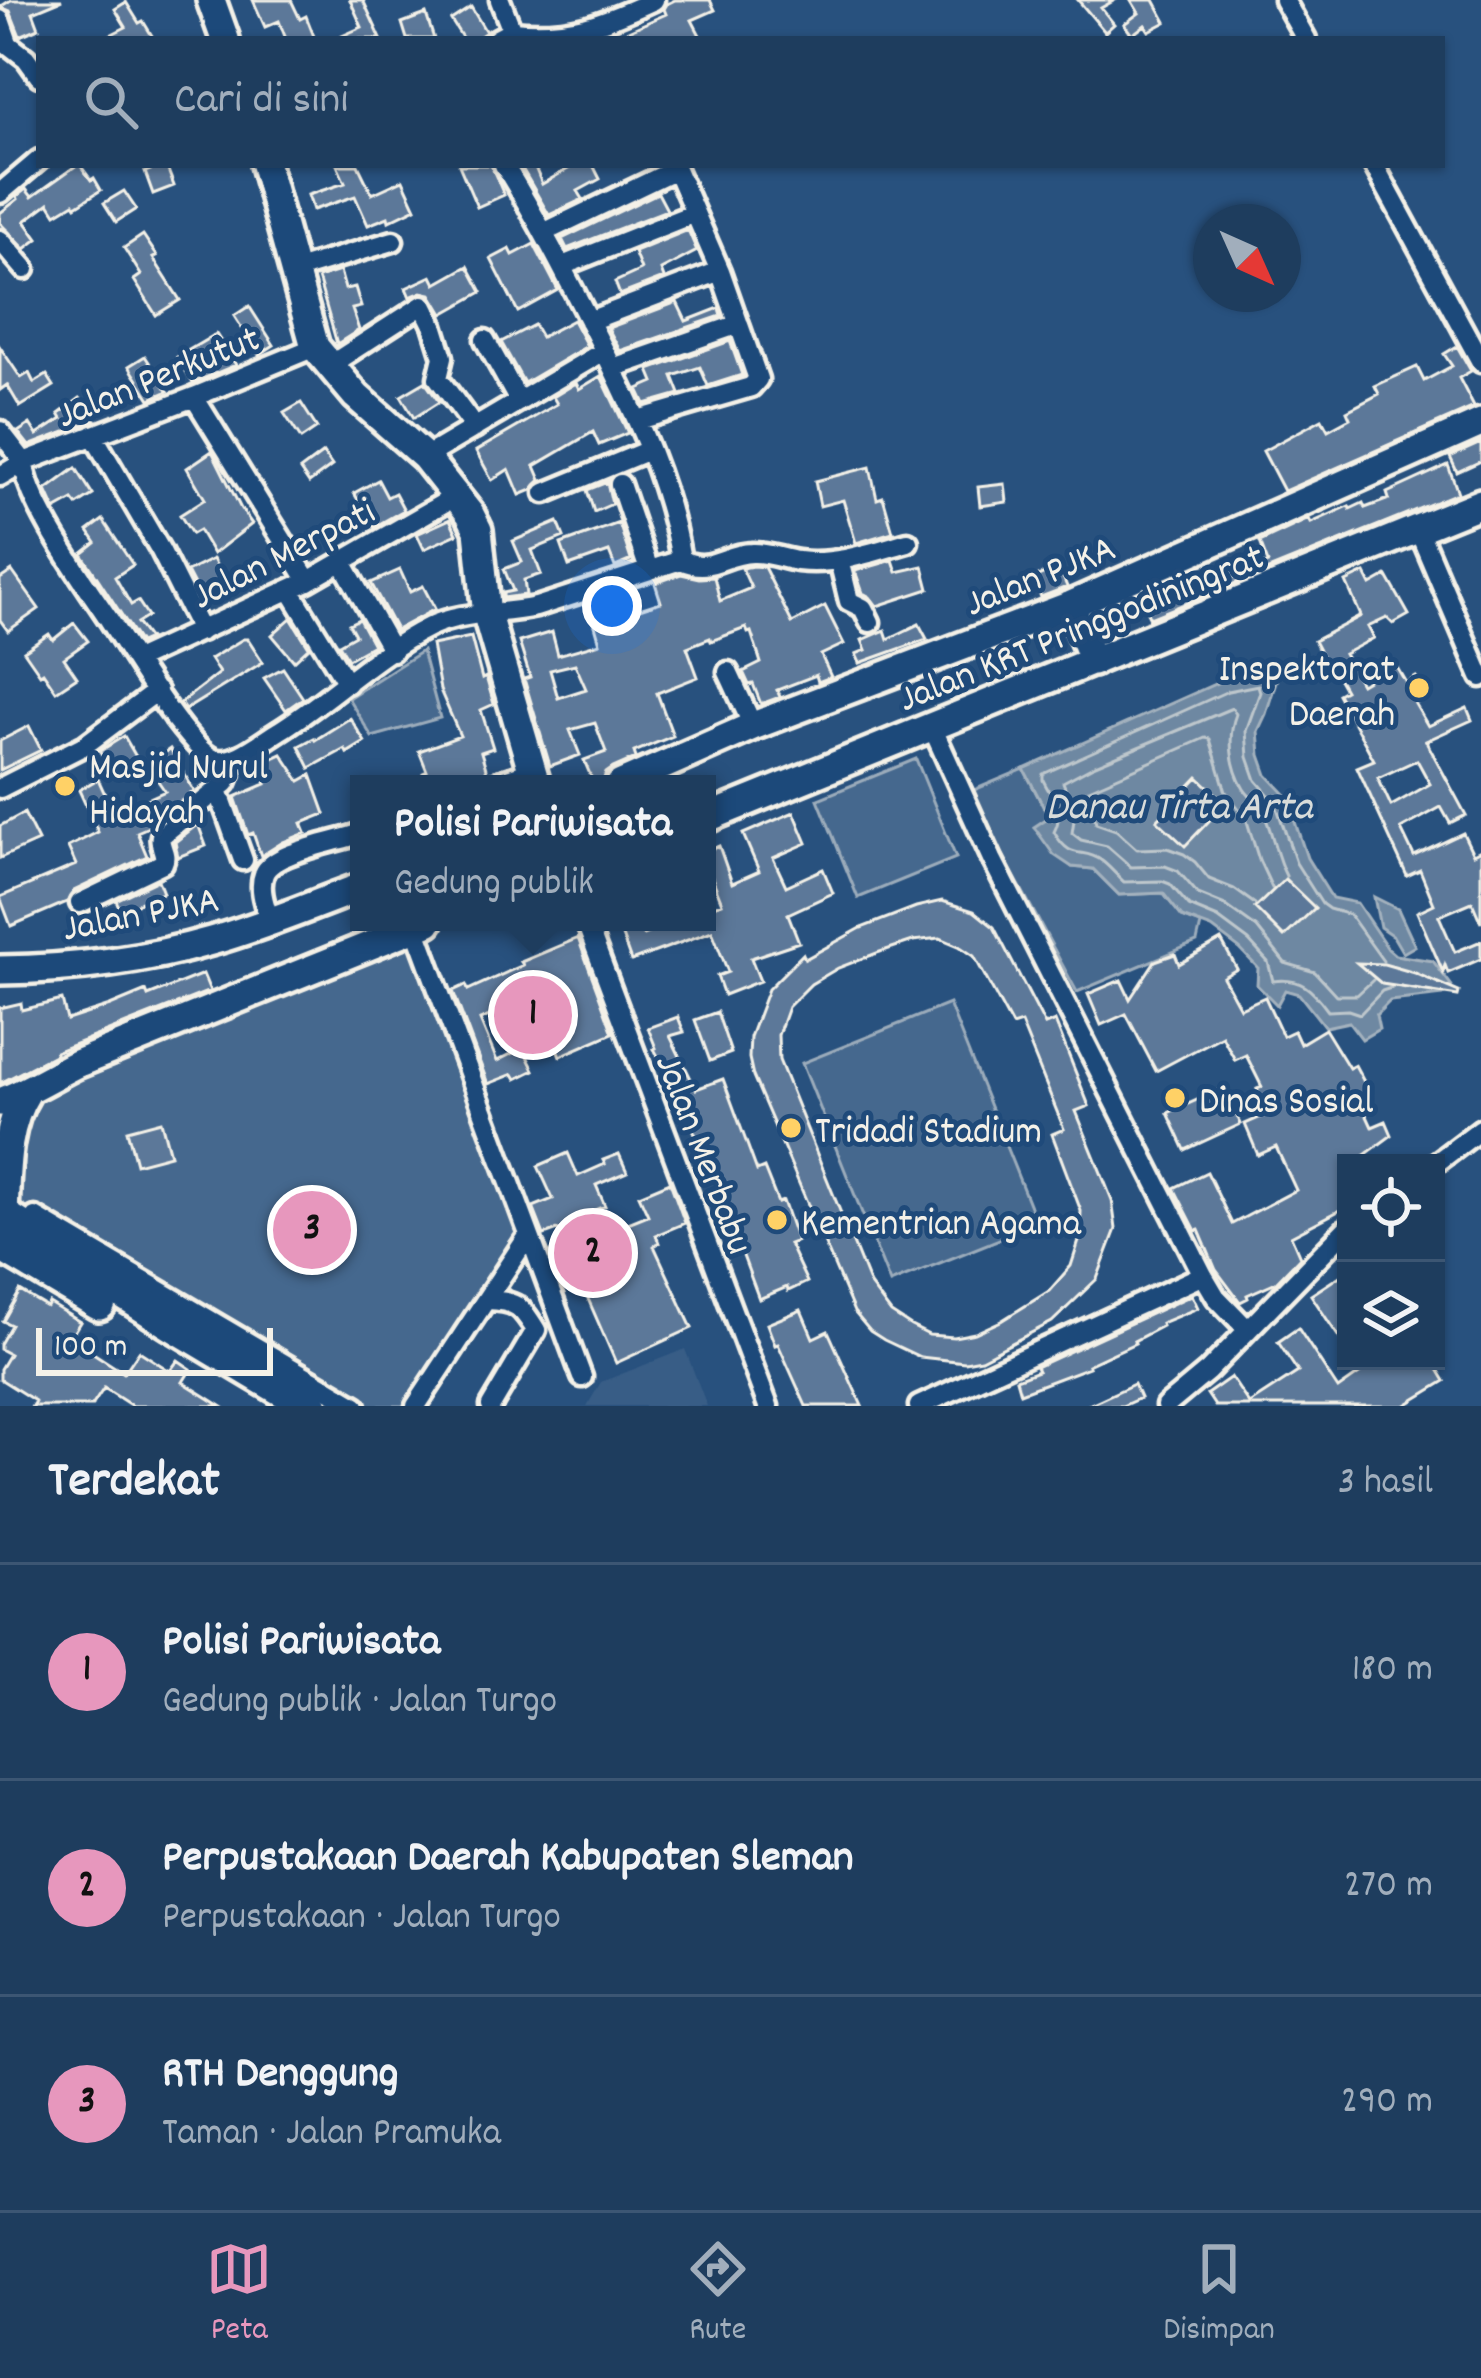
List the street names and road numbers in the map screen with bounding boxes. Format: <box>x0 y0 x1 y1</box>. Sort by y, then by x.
street label: Jalan Perkutut <box>50 314 269 446</box>
street label: Jalan Merpati <box>184 487 386 627</box>
street label: Jalan PJKA <box>958 524 1125 634</box>
street label: Jalan KRT Pringgodiningrat <box>891 532 1274 730</box>
street label: Jalan PJKA <box>58 875 224 959</box>
street label: Jalan Merbabu <box>638 1047 764 1263</box>

